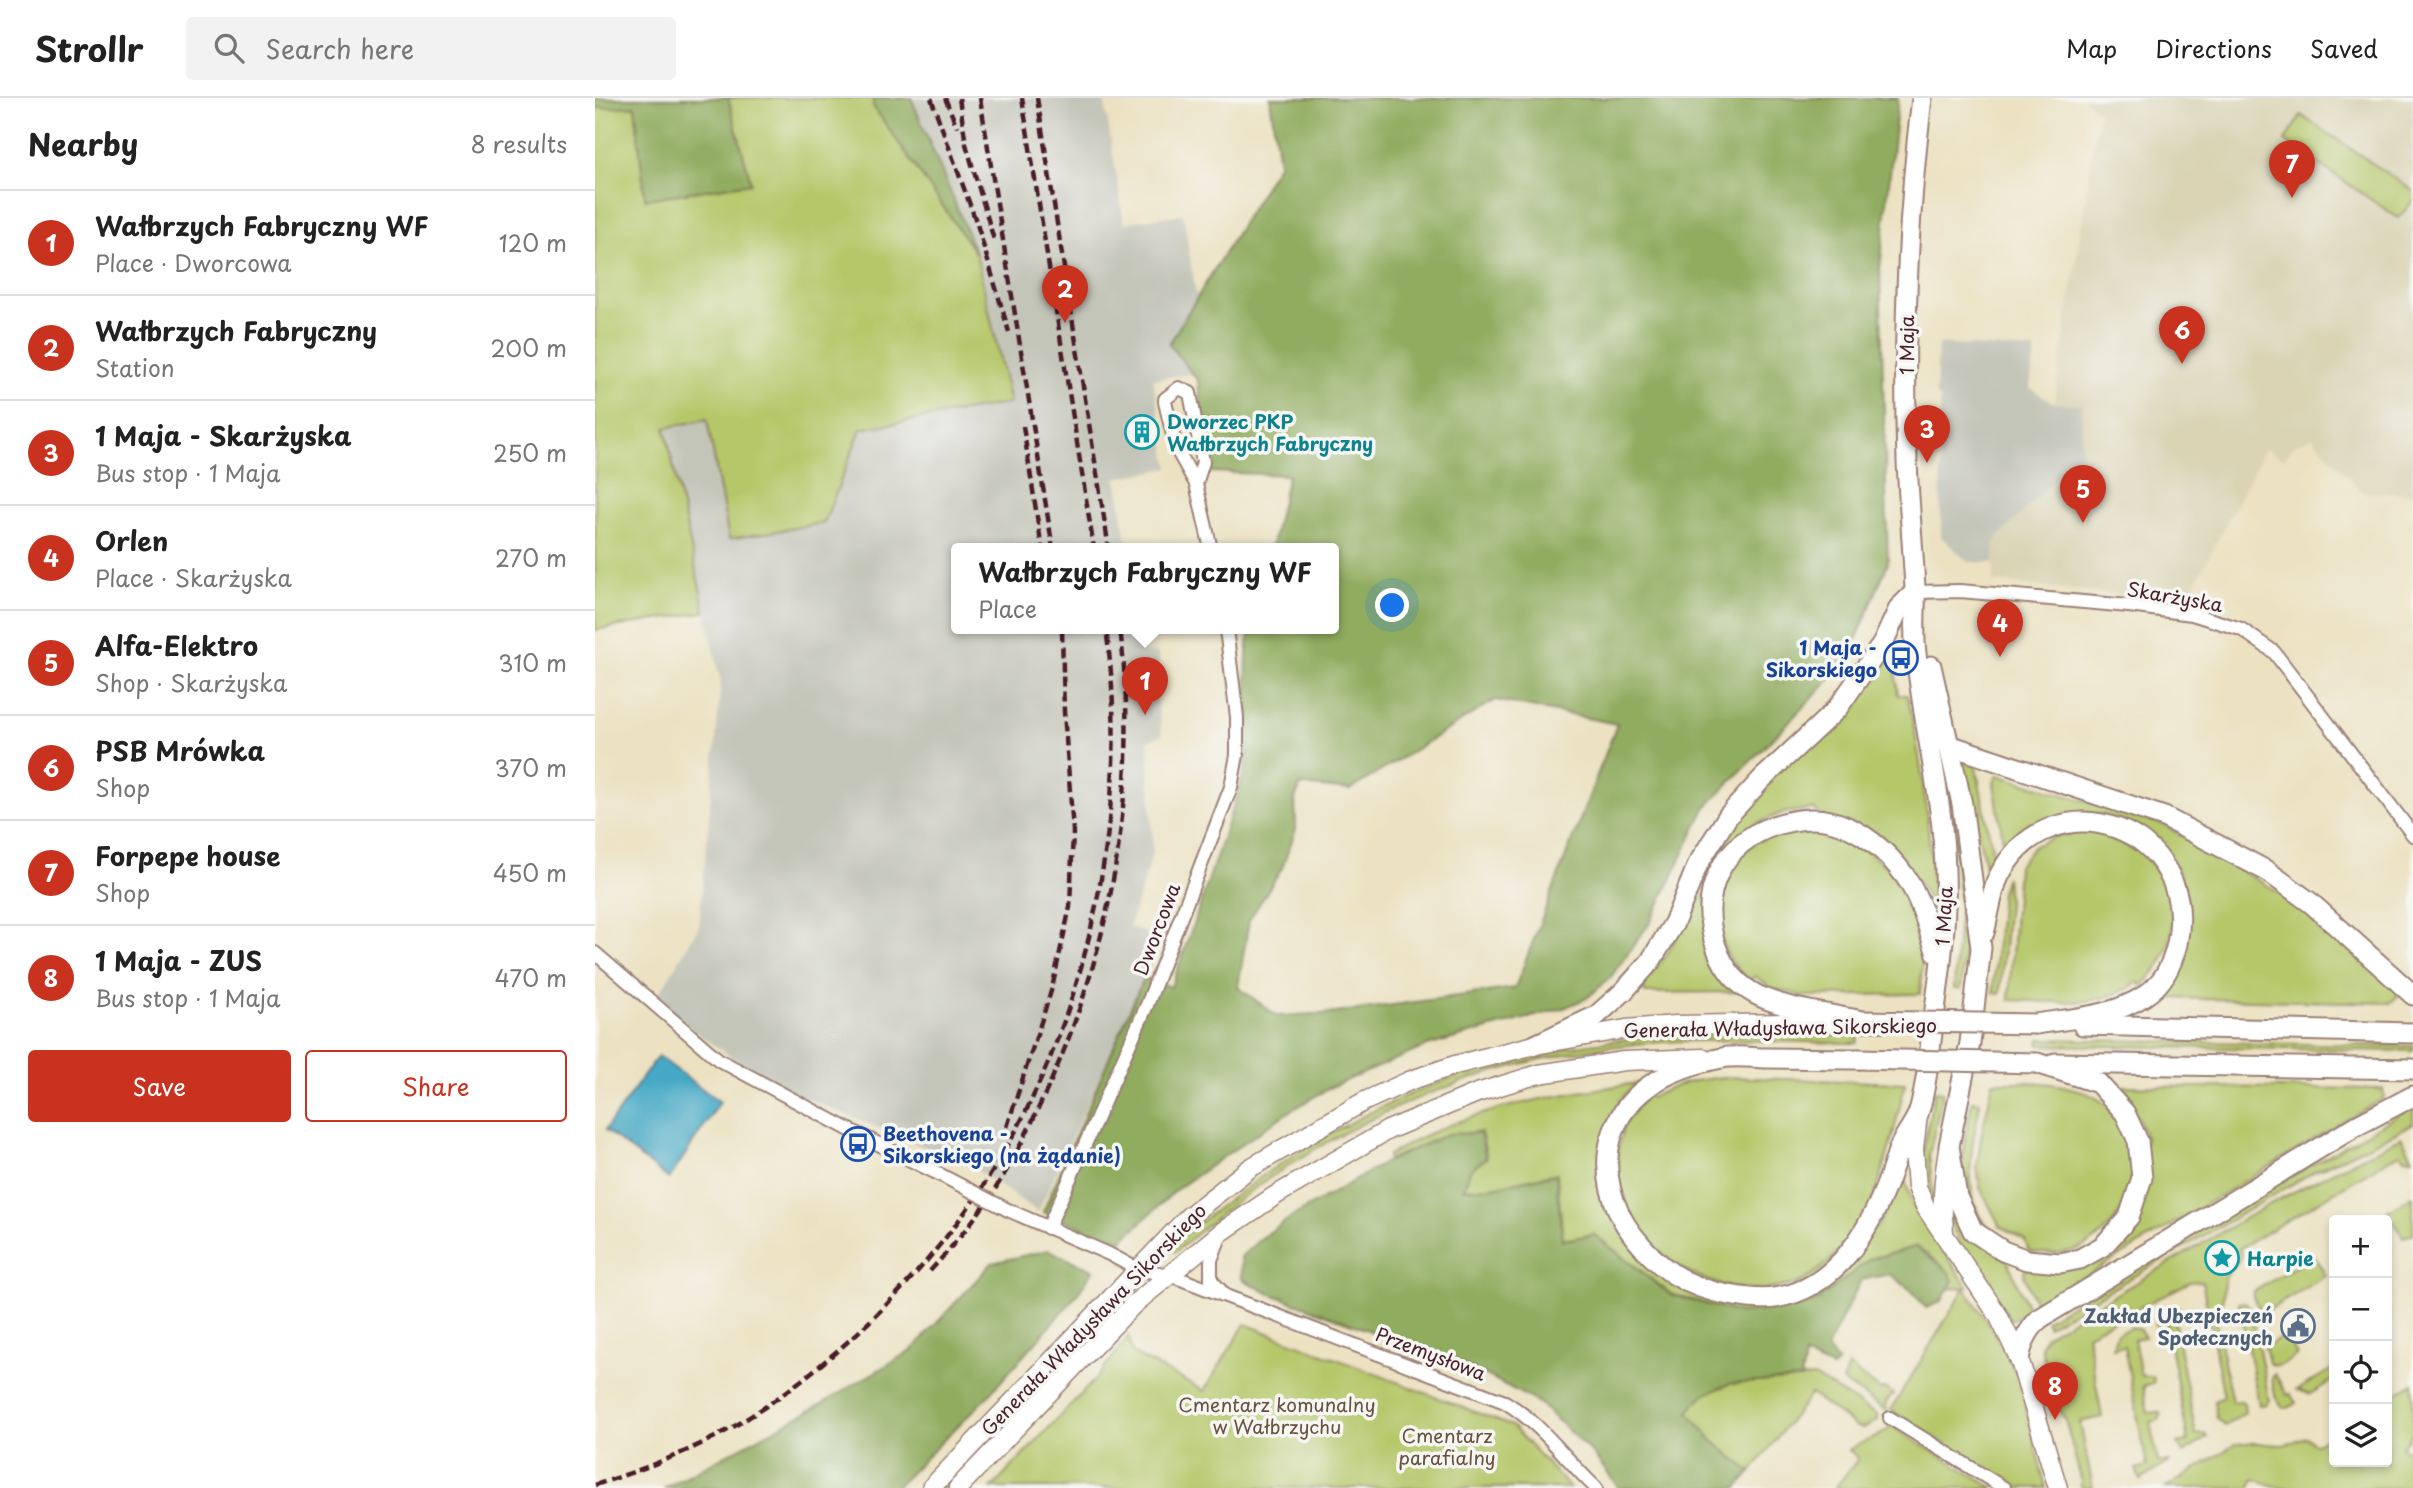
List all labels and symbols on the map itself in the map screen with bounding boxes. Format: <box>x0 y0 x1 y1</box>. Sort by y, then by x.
pin: 7 <box>2269 140 2315 198</box>
pin: 2 <box>1042 265 1088 323</box>
pin: 6 <box>2159 306 2205 364</box>
street label: 1 Maja <box>1892 315 1920 375</box>
pin: 3 <box>1904 405 1950 463</box>
place label: Dworzec PKP Wałbrzych Fabryczny <box>1167 407 1373 457</box>
building icon: Dworzec PKP Wałbrzych Fabryczny <box>1123 413 1161 451</box>
pin: 5 <box>2060 465 2106 523</box>
street label: Skarżyska <box>2125 574 2225 618</box>
your location <box>1375 588 1409 622</box>
pin: 4 <box>1977 599 2023 657</box>
place label: 1 Maja - Sikorskiego <box>1766 633 1877 683</box>
bus stop icon: 1 Maja - Sikorskiego <box>1882 639 1920 677</box>
pin: 1 <box>1122 657 1168 715</box>
street label: Dworcowa <box>1126 879 1186 979</box>
street label: 1 Maja <box>1927 886 1959 946</box>
street label: Generała Władysława Sikorskiego <box>1623 1010 1937 1044</box>
place label: Beethovena - Sikorskiego (na żądanie) <box>883 1119 1121 1169</box>
bus stop icon: Beethovena - Sikorskiego (na żądanie) <box>839 1125 877 1163</box>
street label: Generała Władysława Sikorskiego <box>974 1196 1212 1442</box>
place icon: Harpie <box>2203 1239 2241 1277</box>
place label: Harpie <box>2247 1244 2313 1272</box>
place label: Zakład Ubezpieczeń Społecznych <box>2084 1301 2273 1351</box>
public building icon: Zakład Ubezpieczeń Społecznych <box>2279 1307 2317 1345</box>
street label: Przemysłowa <box>1372 1319 1490 1387</box>
pin: 8 <box>2032 1362 2078 1420</box>
park label: Cmentarz komunalny w Wałbrzychu <box>1178 1390 1376 1440</box>
park label: Cmentarz parafialny <box>1398 1421 1496 1471</box>

